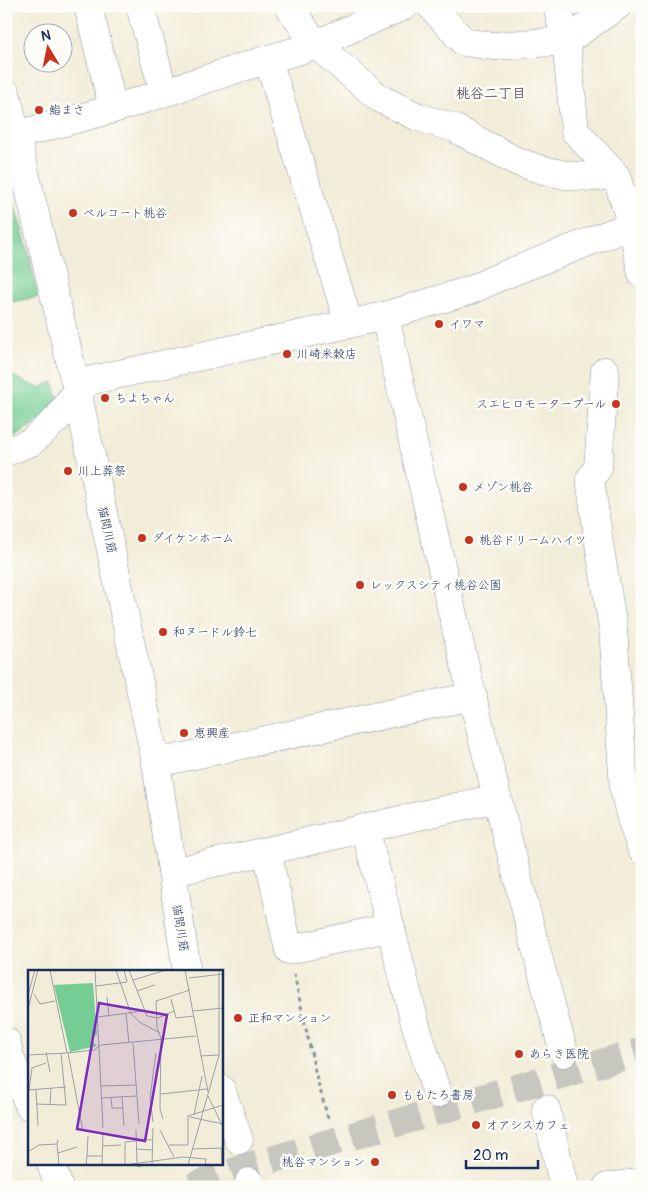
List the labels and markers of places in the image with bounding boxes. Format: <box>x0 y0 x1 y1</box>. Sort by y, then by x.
place label: 鮨まさ <box>49 103 85 118</box>
marker: 鮨まさ <box>33 104 45 116</box>
place label: ベルコート桃谷 <box>83 206 167 221</box>
marker: ベルコート桃谷 <box>67 207 79 219</box>
place label: イワマ <box>449 317 485 332</box>
marker: イワマ <box>433 318 445 330</box>
place label: 川崎米穀店 <box>297 347 357 362</box>
marker: 川崎米穀店 <box>281 348 293 360</box>
place label: ちよちゃん <box>115 391 175 406</box>
marker: ちよちゃん <box>99 392 111 404</box>
place label: スエヒロモータープール <box>476 397 606 412</box>
marker: スエヒロモータープール <box>610 398 622 410</box>
place label: 川上葬祭 <box>78 464 126 479</box>
marker: 川上葬祭 <box>62 465 74 477</box>
place label: メゾン桃谷 <box>473 480 533 495</box>
marker: メゾン桃谷 <box>457 481 469 493</box>
place label: ダイケンホーム <box>152 531 234 546</box>
marker: ダイケンホーム <box>136 532 148 544</box>
place label: 桃谷ドリームハイツ <box>479 533 587 548</box>
marker: 桃谷ドリームハイツ <box>463 534 475 546</box>
place label: レックスシティ桃谷公園 <box>370 578 502 593</box>
marker: レックスシティ桃谷公園 <box>354 579 366 591</box>
place label: 和ヌードル鈴七 <box>173 625 257 640</box>
marker: 和ヌードル鈴七 <box>157 626 169 638</box>
place label: 恵興産 <box>194 726 230 741</box>
marker: 恵興産 <box>178 727 190 739</box>
place label: 正和マンション <box>248 1011 332 1026</box>
marker: 正和マンション <box>232 1012 244 1024</box>
place label: あらき医院 <box>529 1047 589 1062</box>
marker: あらき医院 <box>513 1048 525 1060</box>
place label: ももたろ書房 <box>402 1088 474 1103</box>
marker: ももたろ書房 <box>386 1089 398 1101</box>
place label: オアシスカフェ <box>486 1118 570 1133</box>
marker: オアシスカフェ <box>470 1119 482 1131</box>
place label: 桃谷マンション <box>281 1155 365 1170</box>
marker: 桃谷マンション <box>369 1156 381 1168</box>

